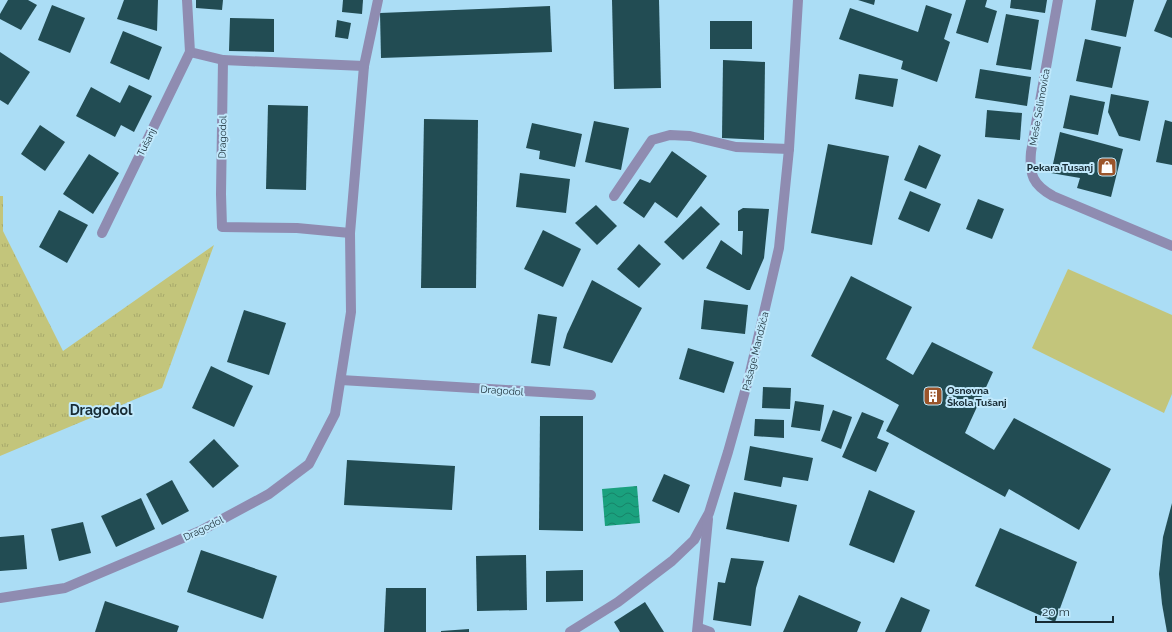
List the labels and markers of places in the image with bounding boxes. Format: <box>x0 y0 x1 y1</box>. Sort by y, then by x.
shop icon: Pekara Tusanj <box>1096 156 1118 178</box>
place label: Pekara Tusanj <box>1027 162 1093 173</box>
building icon: Osnovna Škola Tušanj <box>922 385 944 407</box>
place label: Osnovna Škola Tušanj <box>947 385 1007 408</box>

